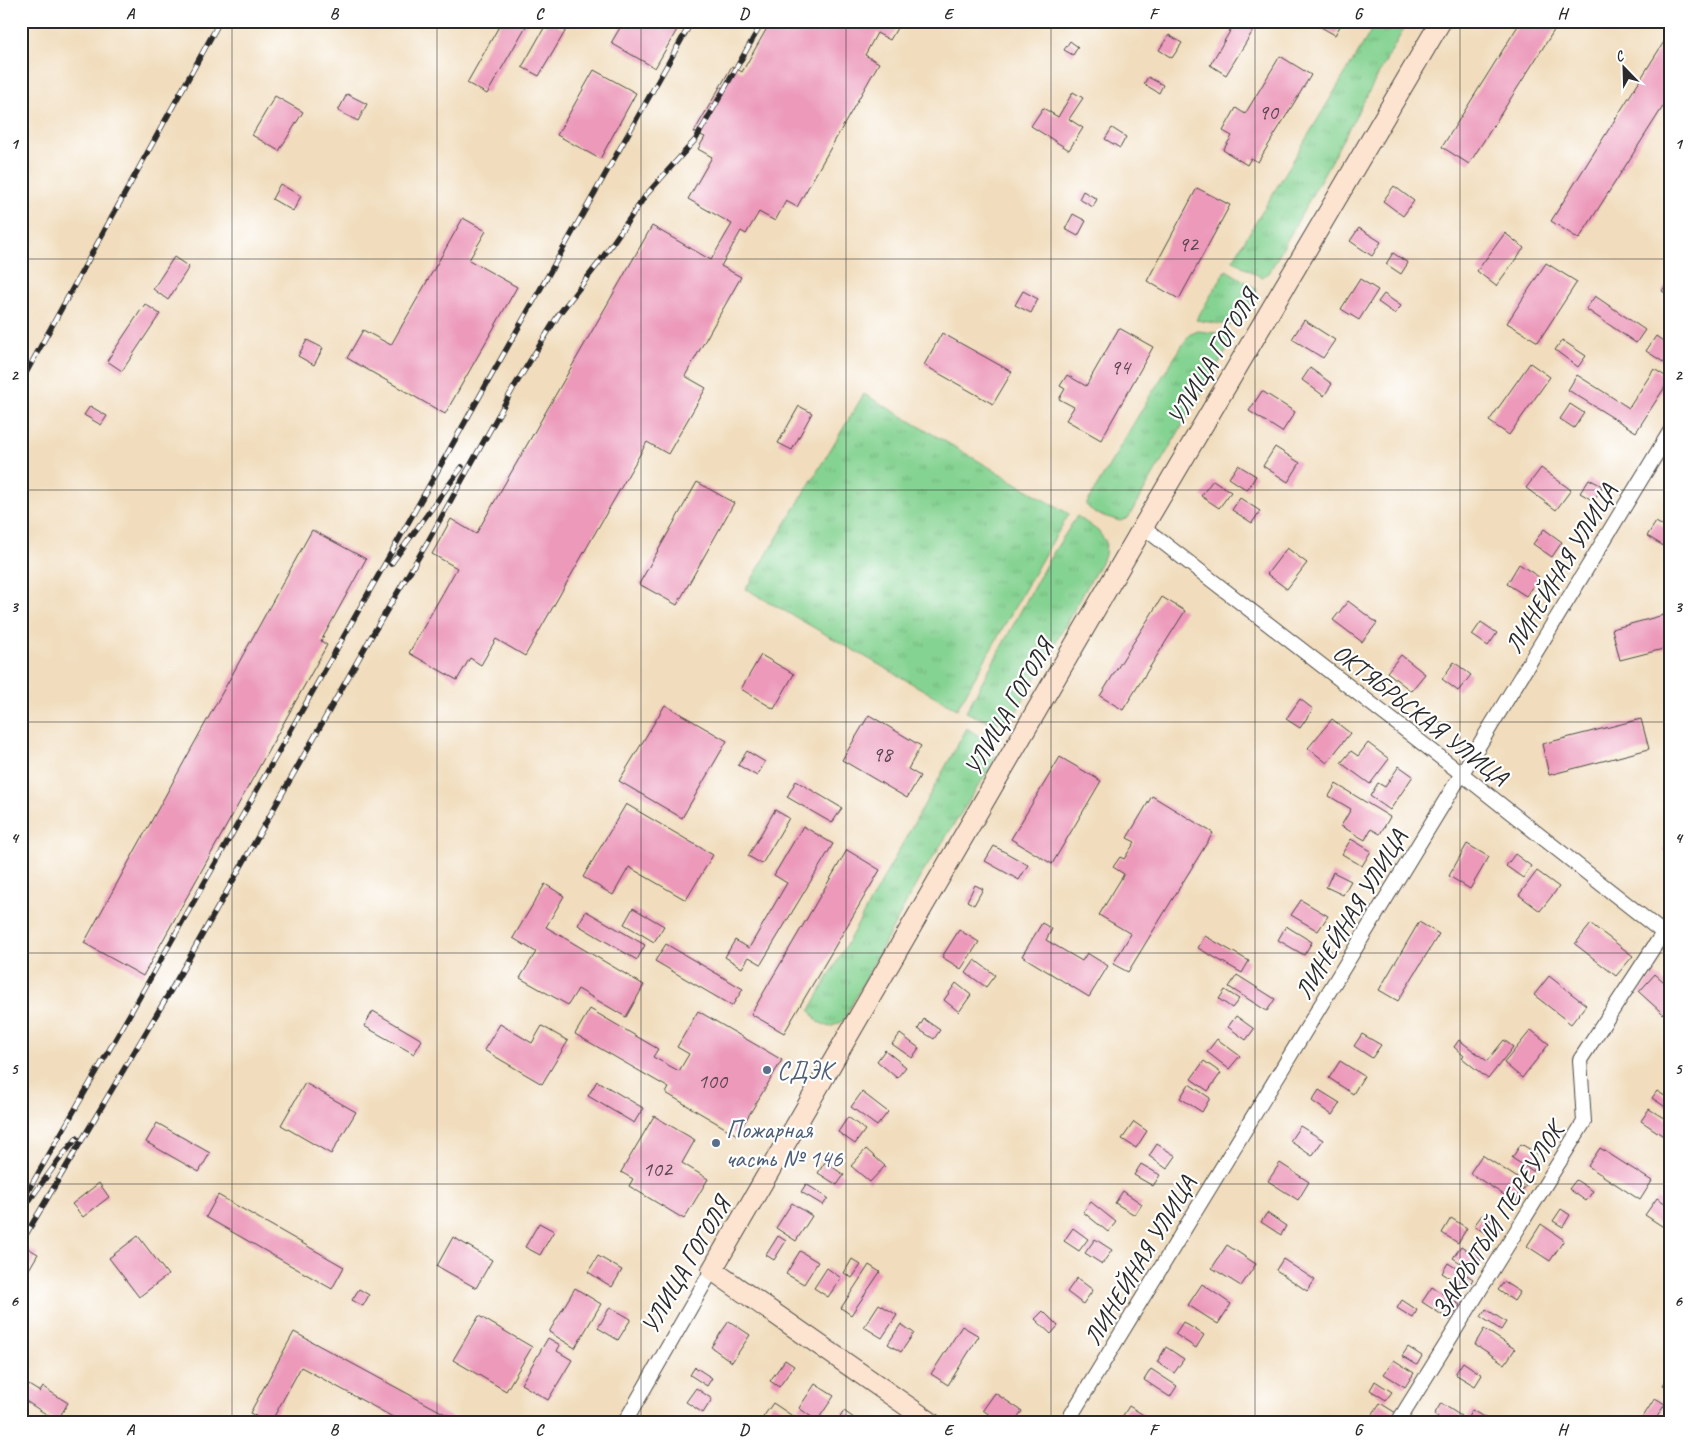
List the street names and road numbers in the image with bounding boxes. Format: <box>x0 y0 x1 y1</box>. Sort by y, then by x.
street label: УЛИЦА ГОГОЛЯ <box>1160 281 1268 431</box>
street label: ЛИНЕЙНАЯ УЛИЦА <box>1498 477 1624 659</box>
street label: УЛИЦА ГОГОЛЯ <box>957 630 1063 781</box>
street label: ОКТЯБРЬСКАЯ УЛИЦА <box>1326 636 1515 794</box>
street label: ЛИНЕЙНАЯ УЛИЦА <box>1288 823 1414 1005</box>
street label: ЗАКРЫТЫЙ ПЕРЕУЛОК <box>1425 1113 1573 1324</box>
street label: ЛИНЕЙНАЯ УЛИЦА <box>1077 1169 1203 1351</box>
street label: УЛИЦА ГОГОЛЯ <box>634 1188 740 1339</box>

